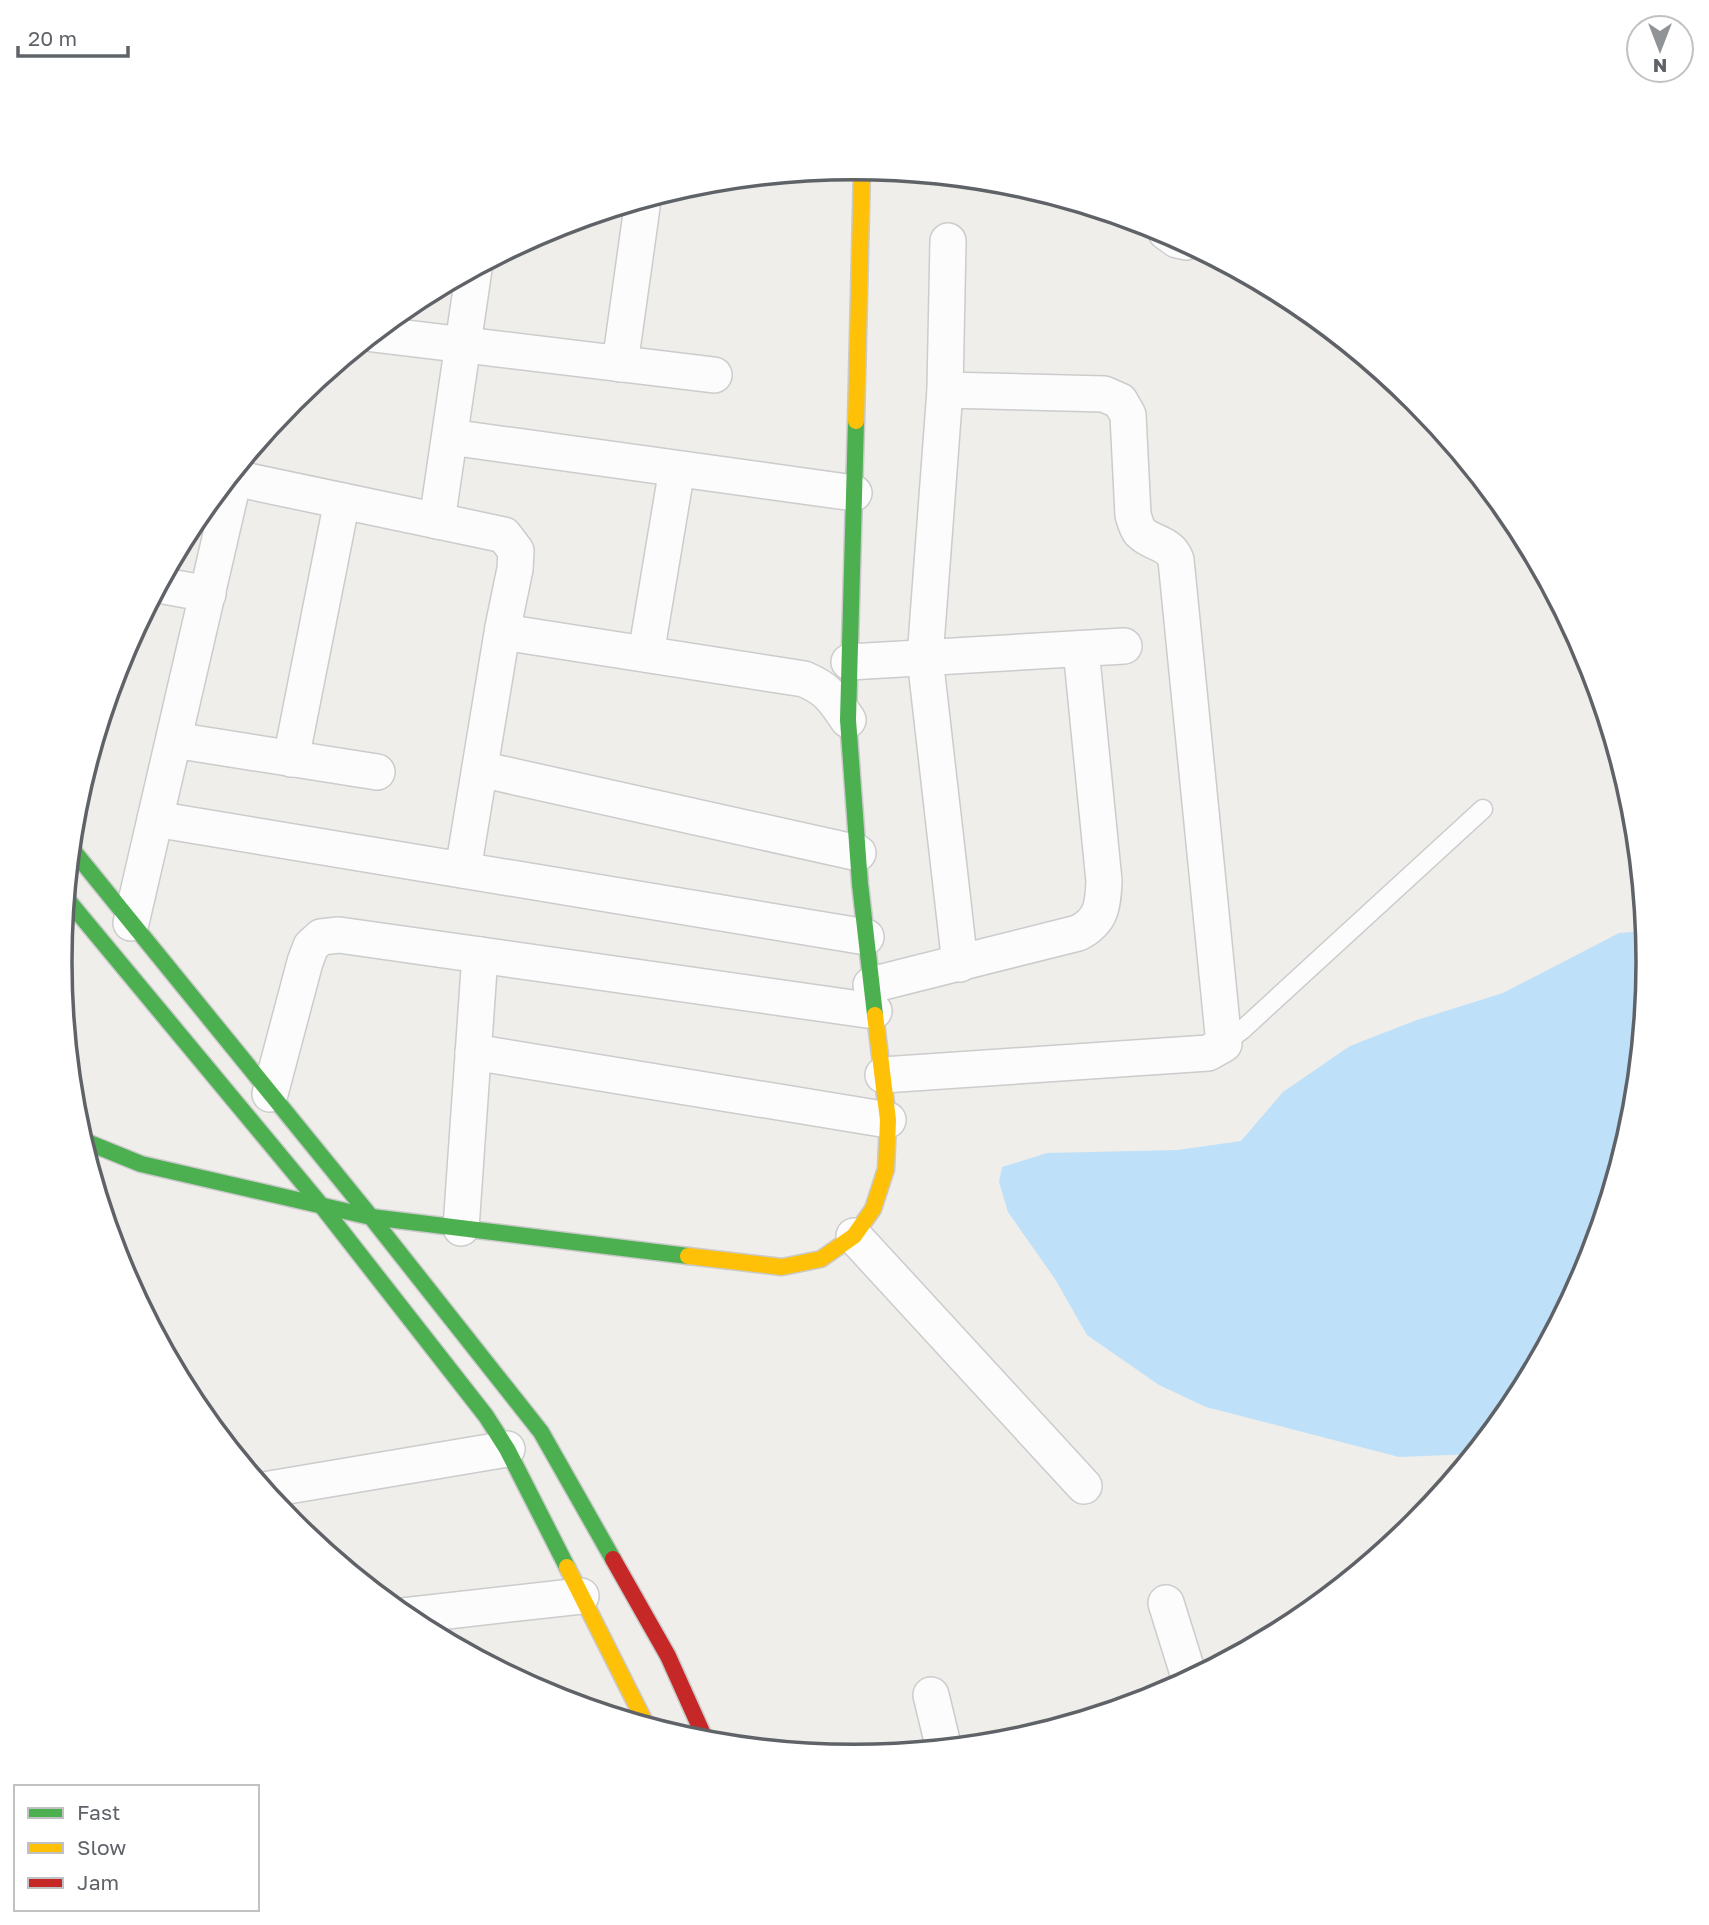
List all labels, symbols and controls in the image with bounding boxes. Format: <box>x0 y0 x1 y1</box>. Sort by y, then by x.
scale bar <box>18 14 128 58</box>
north arrow <box>1625 14 1695 84</box>
text: 20 m <box>28 25 77 51</box>
text: N <box>1653 55 1667 78</box>
legend <box>14 1785 259 1911</box>
text: Fast <box>77 1799 120 1825</box>
text: Slow <box>77 1834 126 1860</box>
text: Jam <box>77 1869 119 1895</box>

